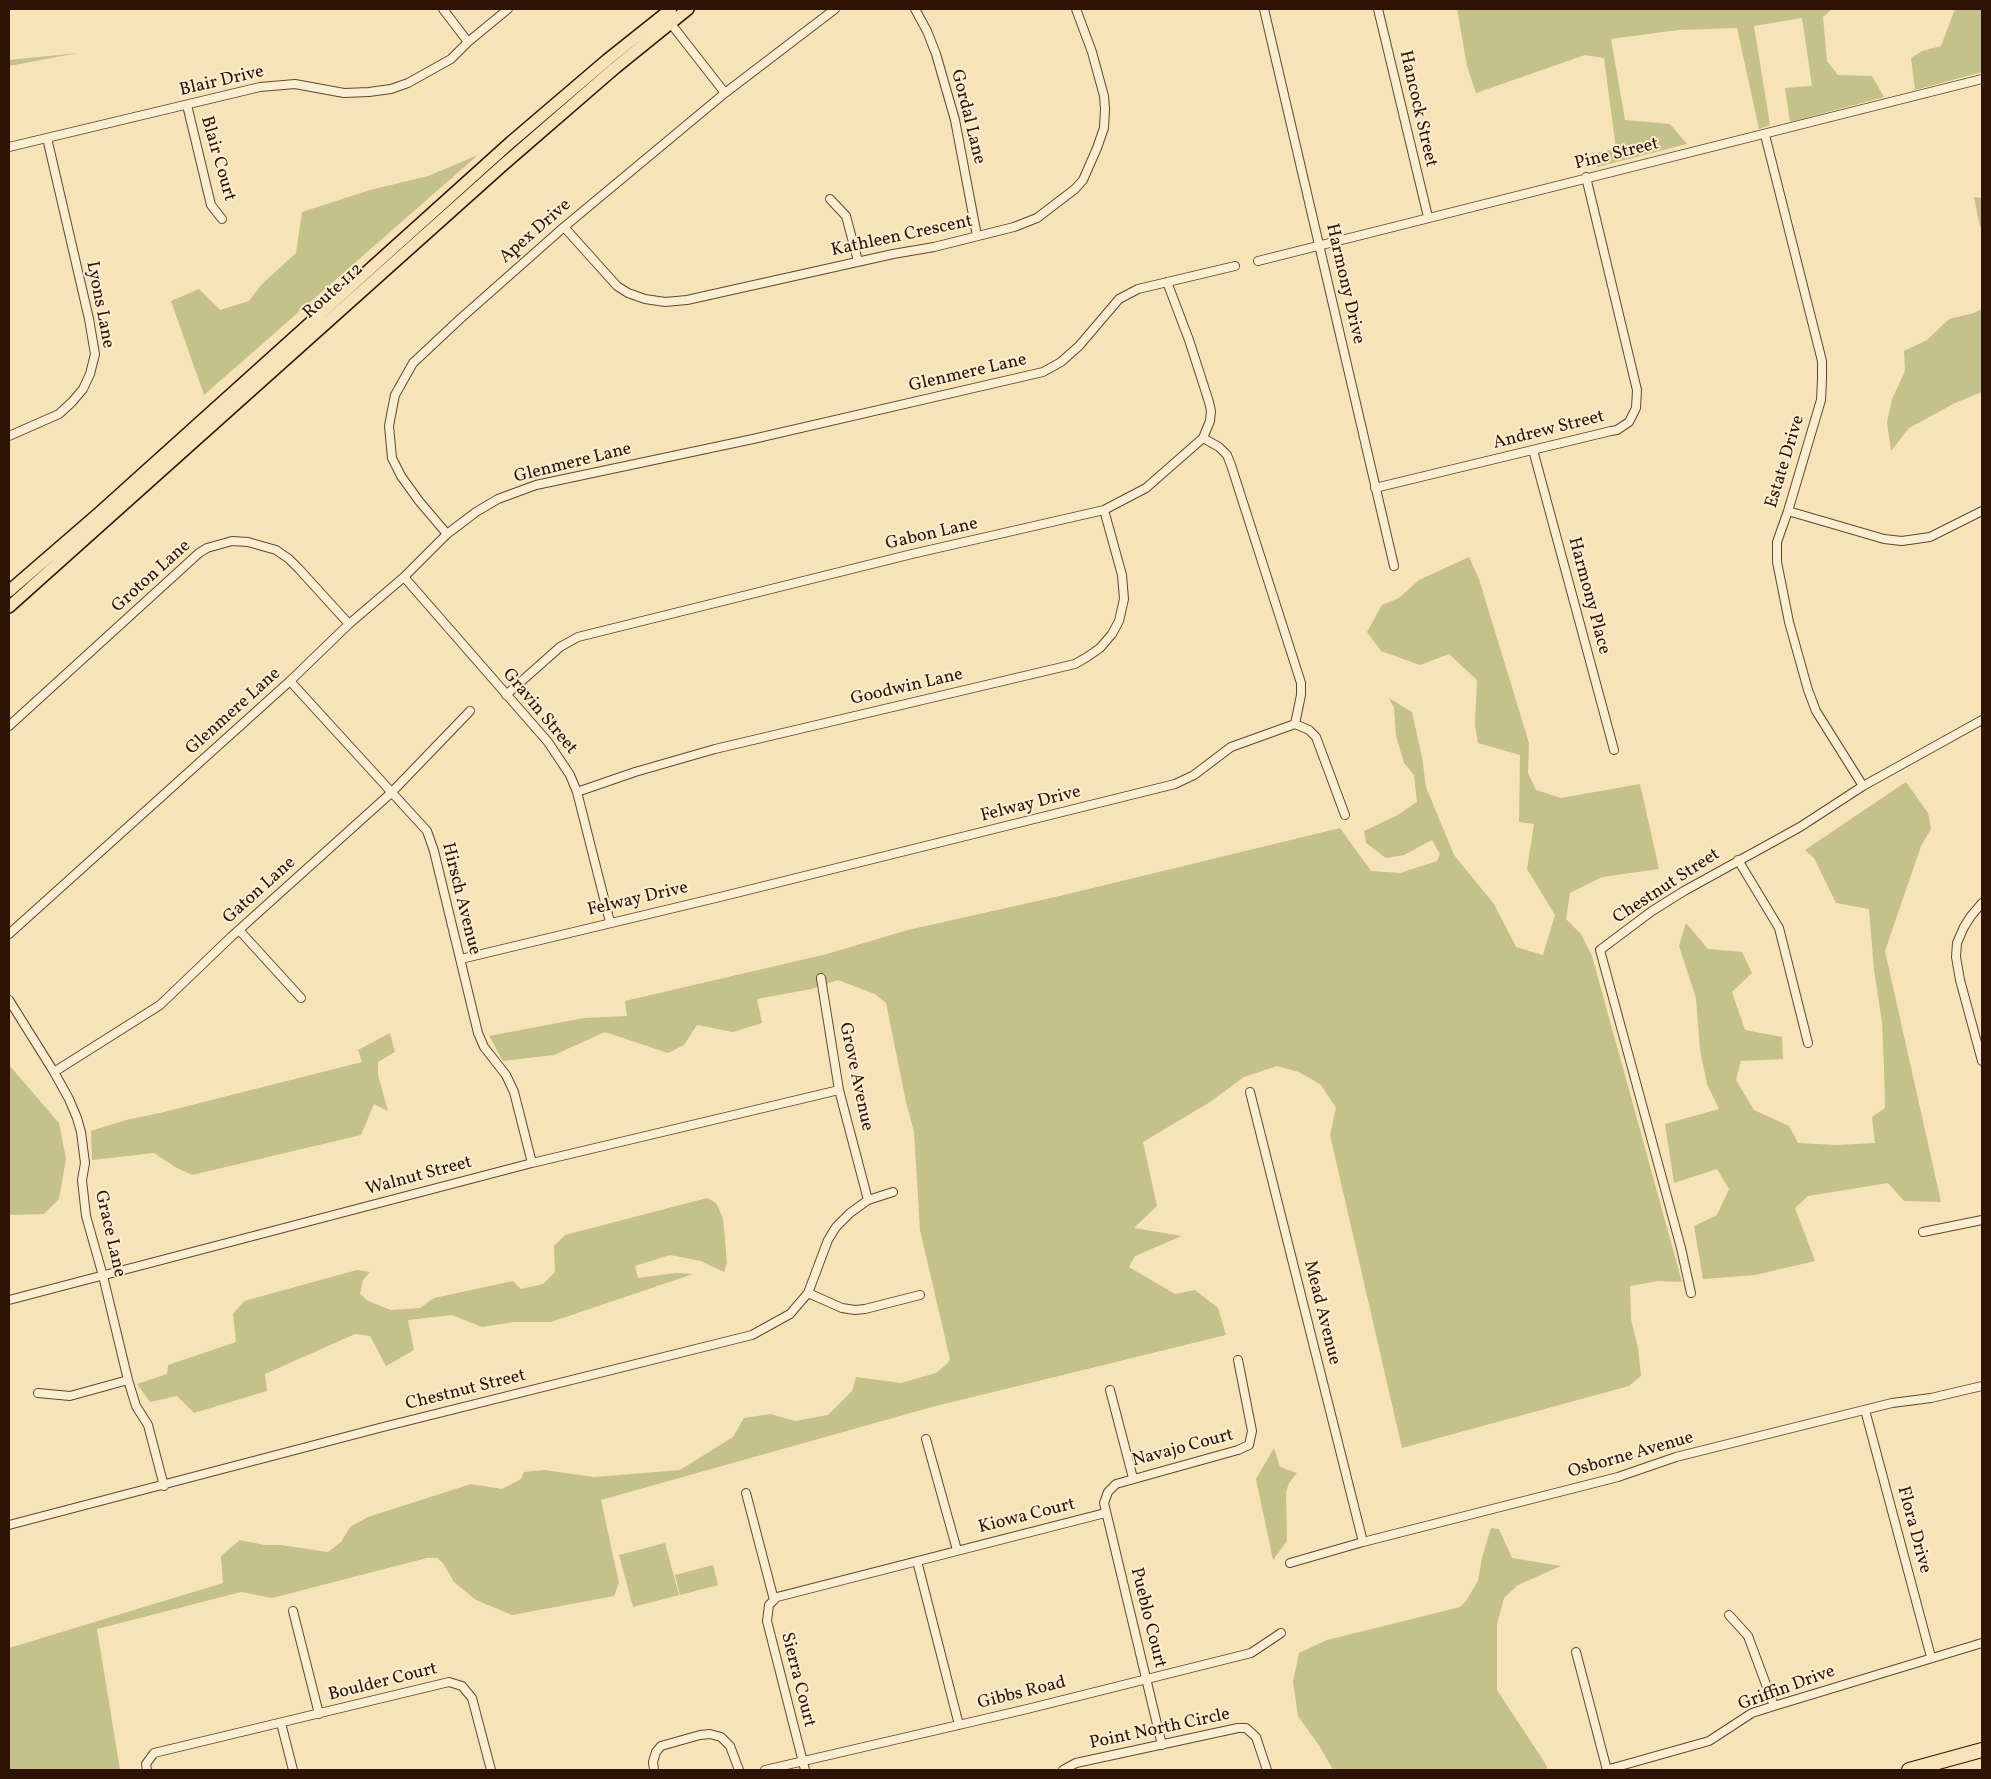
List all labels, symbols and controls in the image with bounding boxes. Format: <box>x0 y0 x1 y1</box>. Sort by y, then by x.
street label: Hancock Street <box>1393 49 1441 169</box>
street label: Blair Drive <box>178 62 266 102</box>
street label: Gordal Lane <box>945 67 989 167</box>
street label: Blair Court <box>195 114 239 204</box>
street label: Pine Street <box>1573 134 1661 176</box>
street label: Apex Drive <box>496 195 576 269</box>
street label: Kathleen Crescent <box>829 211 975 263</box>
street label: Harmony Drive <box>1320 222 1368 346</box>
street label: Route 112 <box>299 259 369 325</box>
street label: Lyons Lane <box>80 260 118 350</box>
street label: Glenmere Lane <box>907 350 1029 398</box>
street label: Andrew Street <box>1491 407 1607 455</box>
street label: Estate Drive <box>1762 413 1810 511</box>
street label: Glenmere Lane <box>512 439 634 489</box>
street label: Gabon Lane <box>884 514 980 556</box>
street label: Harmony Place <box>1562 535 1614 657</box>
street label: Groton Lane <box>108 536 196 618</box>
street label: Glenmere Lane <box>182 664 286 760</box>
street label: Gravin Street <box>497 665 581 759</box>
street label: Goodwin Lane <box>849 665 965 711</box>
street label: Felway Drive <box>979 782 1083 828</box>
street label: Hirsch Avenue <box>436 841 484 957</box>
street label: Chestnut Street <box>1610 844 1724 930</box>
street label: Gaton Lane <box>219 853 301 929</box>
street label: Felway Drive <box>586 878 690 922</box>
street label: Grove Avenue <box>833 1021 877 1133</box>
street label: Walnut Street <box>363 1152 475 1202</box>
street label: Grace Lane <box>89 1189 129 1279</box>
street label: Mead Avenue <box>1298 1259 1344 1367</box>
street label: Chestnut Street <box>404 1366 528 1416</box>
street label: Navajo Court <box>1130 1425 1236 1473</box>
street label: Osborne Avenue <box>1566 1428 1696 1484</box>
street label: Flora Drive <box>1891 1484 1935 1576</box>
street label: Kiowa Court <box>976 1495 1078 1539</box>
street label: Pueblo Court <box>1124 1566 1170 1670</box>
street label: Sierra Court <box>775 1630 819 1730</box>
street label: Boulder Court <box>326 1659 440 1707</box>
street label: Griffin Drive <box>1736 1661 1838 1717</box>
street label: Gibbs Road <box>976 1673 1068 1715</box>
street label: Point North Circle <box>1088 1705 1232 1755</box>

